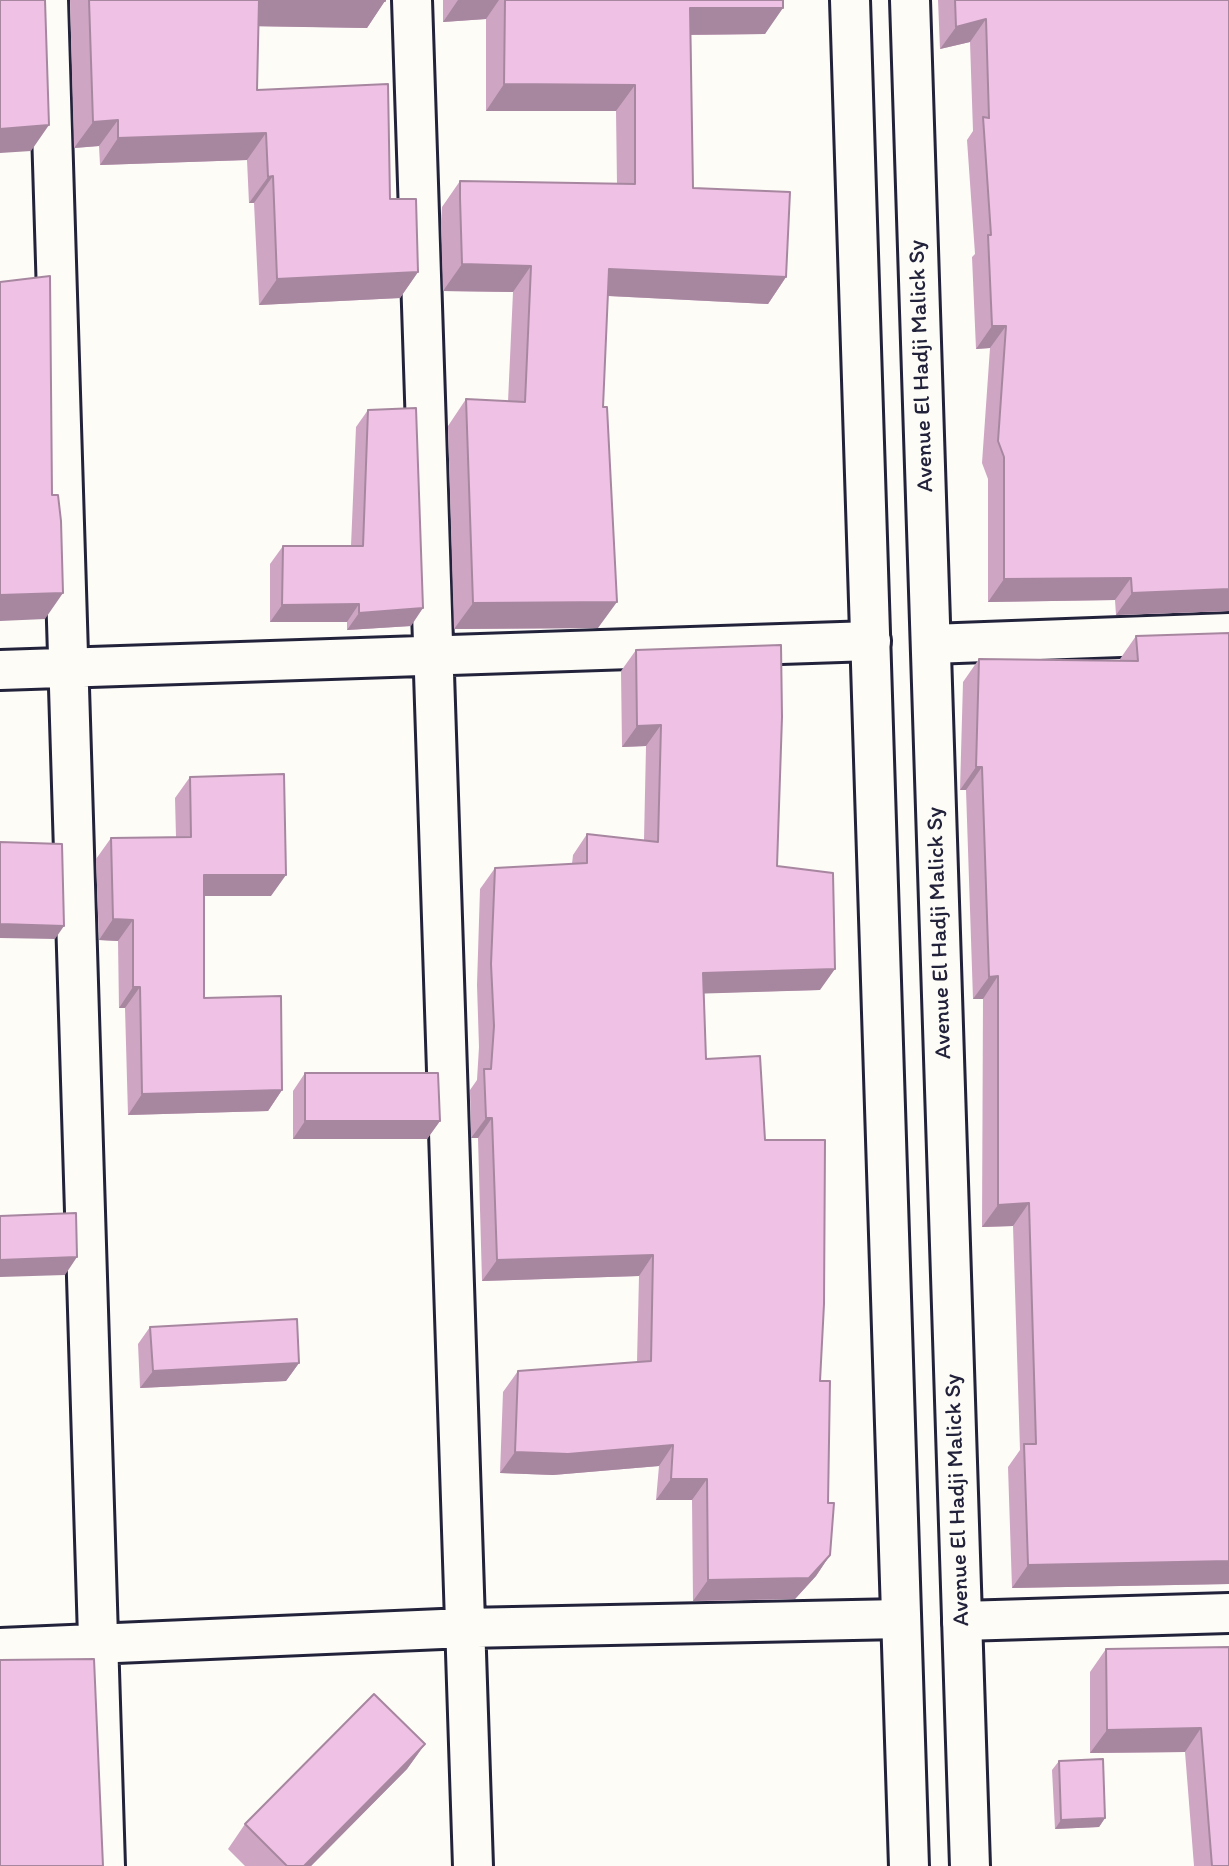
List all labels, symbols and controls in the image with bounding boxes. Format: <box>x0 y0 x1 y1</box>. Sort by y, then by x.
street label: Avenue El Hadji Malick Sy <box>904 239 940 493</box>
street label: Avenue El Hadji Malick Sy <box>922 806 958 1060</box>
street label: Avenue El Hadji Malick Sy <box>940 1373 976 1627</box>

